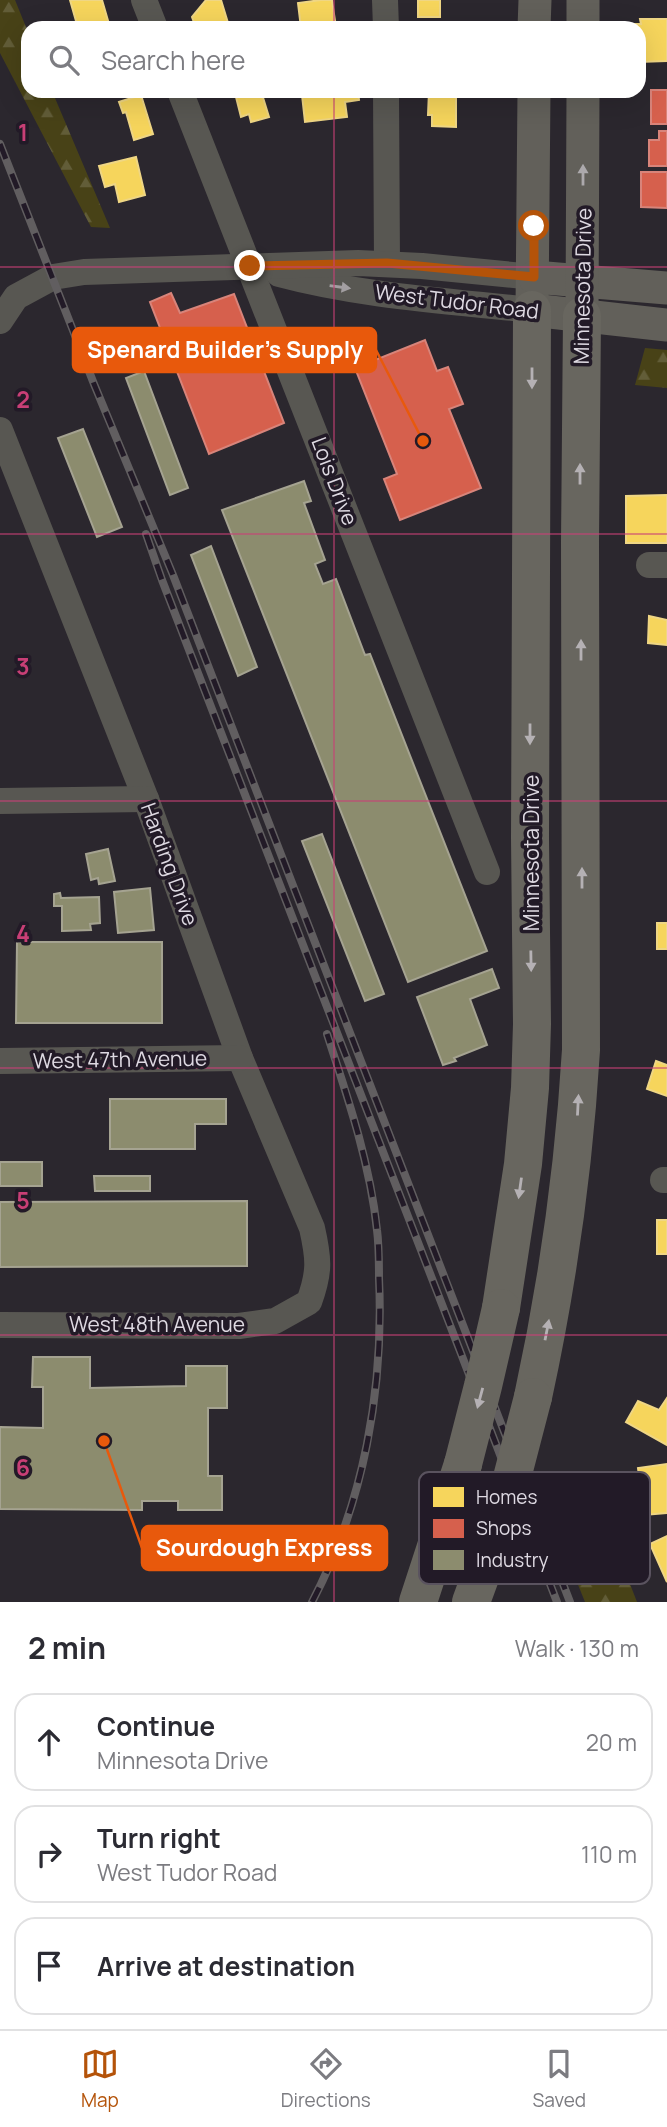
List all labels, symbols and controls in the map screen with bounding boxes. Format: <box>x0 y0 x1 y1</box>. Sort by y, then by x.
search box <box>21 21 646 98</box>
icon: search <box>45 41 83 79</box>
text: Search here <box>101 42 246 78</box>
text: 1 <box>18 116 28 148</box>
one-way arrow <box>578 163 589 185</box>
street label: Minnesota Drive <box>567 208 597 364</box>
route start <box>518 210 549 241</box>
route end <box>234 250 265 281</box>
street label: West Tudor Road <box>374 277 540 325</box>
one-way arrow <box>329 282 351 293</box>
callout: Spenard Builder's Supply <box>73 328 376 372</box>
text: Spenard Builder's Supply <box>87 333 363 365</box>
one-way arrow <box>526 367 538 389</box>
text: 2 <box>16 383 30 415</box>
street label: Lois Drive <box>305 433 365 529</box>
one-way arrow <box>575 463 586 485</box>
one-way arrow <box>575 639 587 661</box>
text: 3 <box>16 650 30 682</box>
one-way arrow <box>524 723 536 745</box>
street label: Minnesota Drive <box>517 775 545 931</box>
street label: Harding Drive <box>135 799 205 929</box>
one-way arrow <box>576 866 588 888</box>
text: 4 <box>16 917 30 949</box>
one-way arrow <box>525 951 537 973</box>
street label: West 47th Avenue <box>33 1043 207 1075</box>
one-way arrow <box>573 1094 584 1116</box>
one-way arrow <box>514 1178 525 1200</box>
text: 5 <box>16 1184 30 1216</box>
street label: West 48th Avenue <box>69 1310 245 1338</box>
one-way arrow <box>542 1319 553 1341</box>
one-way arrow <box>474 1387 485 1409</box>
text: 6 <box>16 1451 30 1483</box>
legend <box>419 1472 650 1584</box>
text: Homes <box>476 1484 537 1510</box>
text: Shops <box>476 1515 531 1541</box>
callout: Sourdough Express <box>142 1526 387 1570</box>
text: Sourdough Express <box>156 1531 372 1563</box>
text: Industry <box>476 1547 549 1573</box>
text: 2 min <box>28 1627 106 1668</box>
text: Walk · 130 m <box>515 1632 639 1664</box>
text: Continue <box>97 1708 215 1744</box>
icon: ahead <box>30 1723 68 1761</box>
text: 20 m <box>586 1726 637 1758</box>
text: Minnesota Drive <box>97 1744 268 1776</box>
text: Turn right <box>97 1820 221 1856</box>
icon: right <box>30 1835 68 1873</box>
text: 110 m <box>581 1838 637 1870</box>
text: West Tudor Road <box>97 1856 277 1888</box>
icon: arrive <box>30 1947 68 1985</box>
text: Arrive at destination <box>97 1948 355 1984</box>
tab: Map <box>81 2045 119 2113</box>
tab: Directions <box>281 2045 371 2113</box>
tab: Saved <box>533 2045 586 2113</box>

